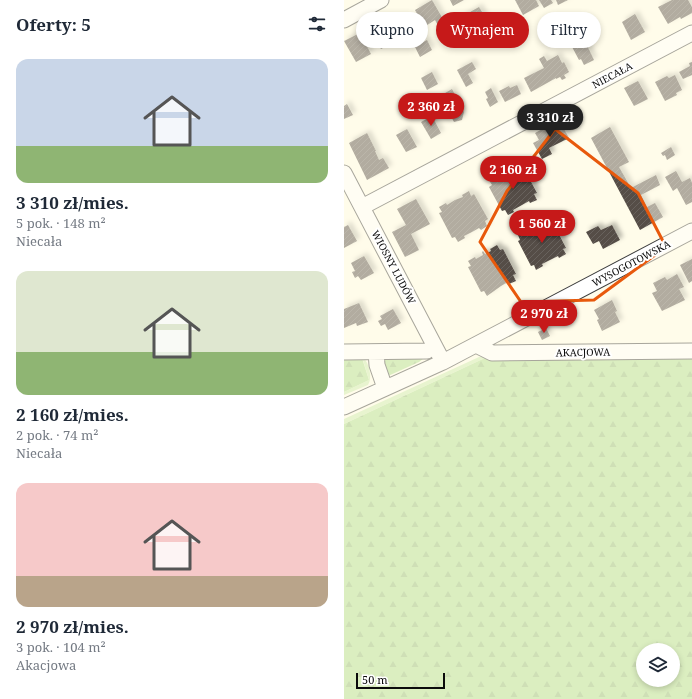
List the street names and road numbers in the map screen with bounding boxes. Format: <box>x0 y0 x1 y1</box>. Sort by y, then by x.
street label: NIECAŁA <box>589 58 636 92</box>
street label: WIOSNY LUDÓW <box>369 228 420 307</box>
street label: WYSOGOTOWSKA <box>589 236 673 290</box>
street label: AKACJOWA <box>556 345 611 359</box>

